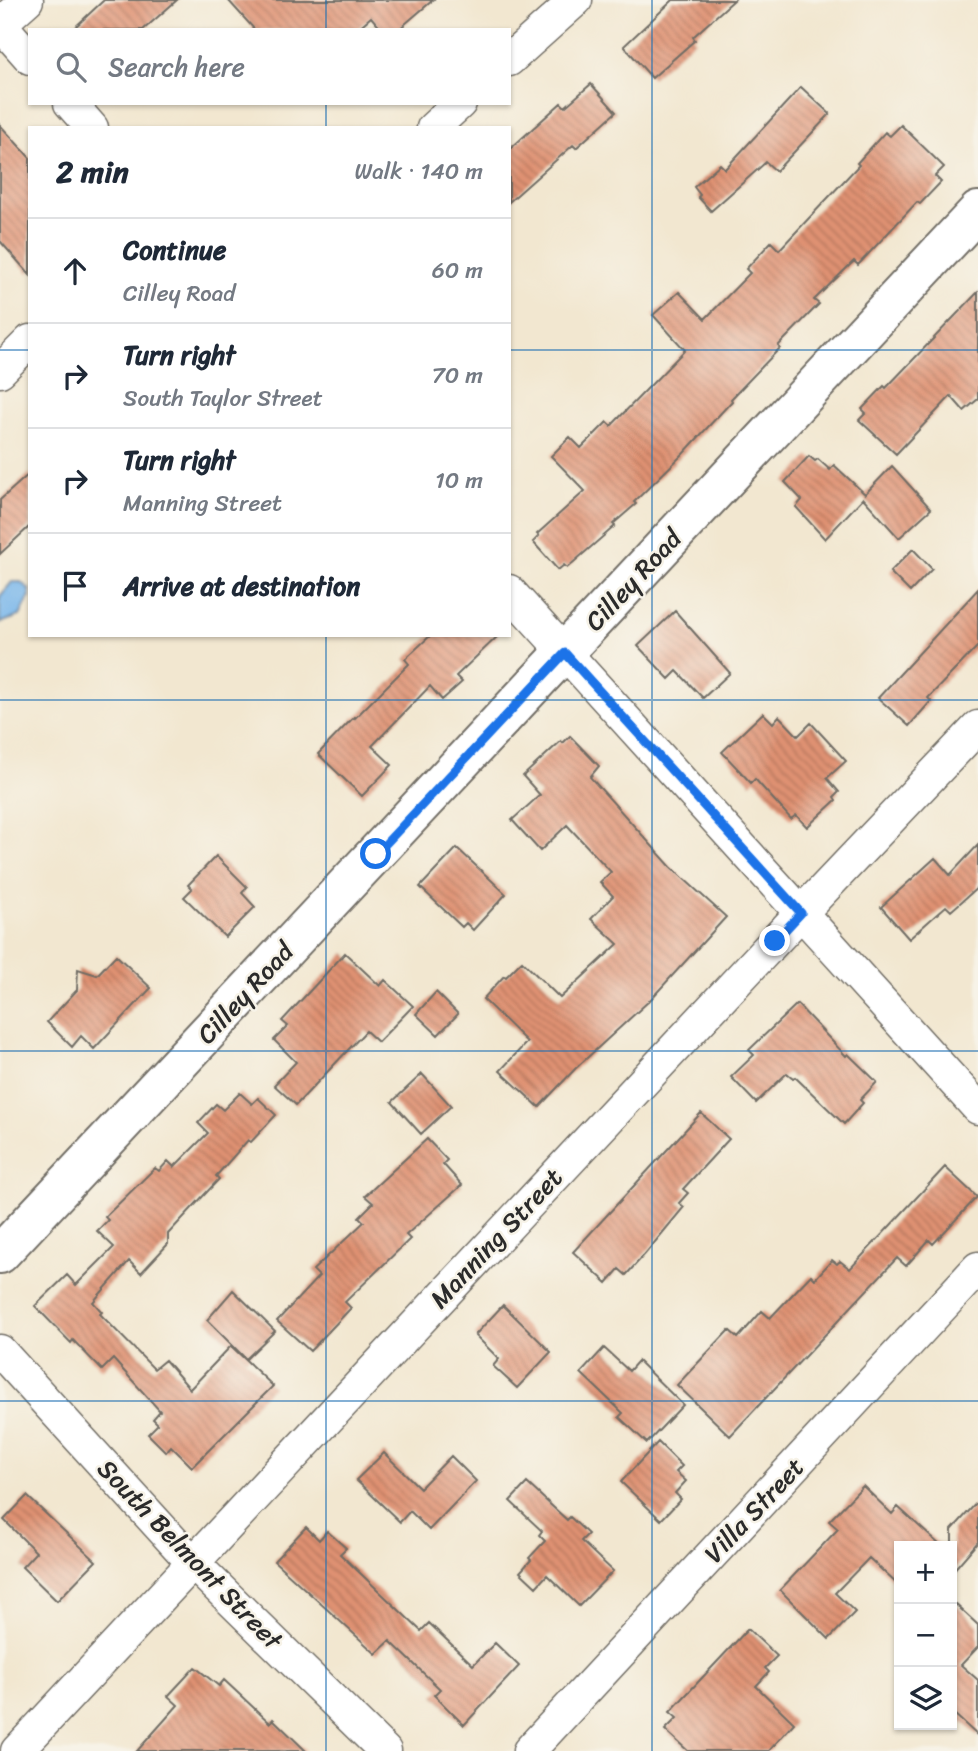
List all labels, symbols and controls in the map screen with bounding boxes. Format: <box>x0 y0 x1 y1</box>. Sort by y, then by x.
search box <box>28 28 511 105</box>
text: Search here <box>108 44 245 90</box>
icon: search <box>52 48 90 86</box>
text: 2 min <box>56 145 129 199</box>
text: Walk · 140 m <box>354 151 483 192</box>
text: Continue <box>123 227 226 273</box>
text: 60 m <box>432 250 483 291</box>
icon: ahead <box>56 252 94 290</box>
text: Cilley Road <box>123 273 235 314</box>
text: Turn right <box>123 332 236 378</box>
text: 70 m <box>432 355 483 396</box>
icon: right <box>56 357 94 395</box>
text: South Taylor Street <box>123 378 323 419</box>
text: Turn right <box>123 437 236 483</box>
text: 10 m <box>435 460 483 501</box>
icon: right <box>56 462 94 500</box>
text: Manning Street <box>123 483 282 524</box>
street label: Cilley Road <box>573 516 695 642</box>
text: Arrive at destination <box>123 563 360 609</box>
icon: arrive <box>56 567 94 605</box>
route start <box>360 838 391 869</box>
route end <box>759 925 790 956</box>
street label: Cilley Road <box>185 929 307 1055</box>
street label: Manning Street <box>418 1157 574 1319</box>
street label: Villa Street <box>692 1446 816 1574</box>
street label: South Belmont Street <box>86 1447 295 1662</box>
map controls <box>894 1541 957 1730</box>
button: + <box>894 1541 957 1604</box>
button: − <box>894 1604 957 1667</box>
button: layers <box>894 1667 957 1730</box>

